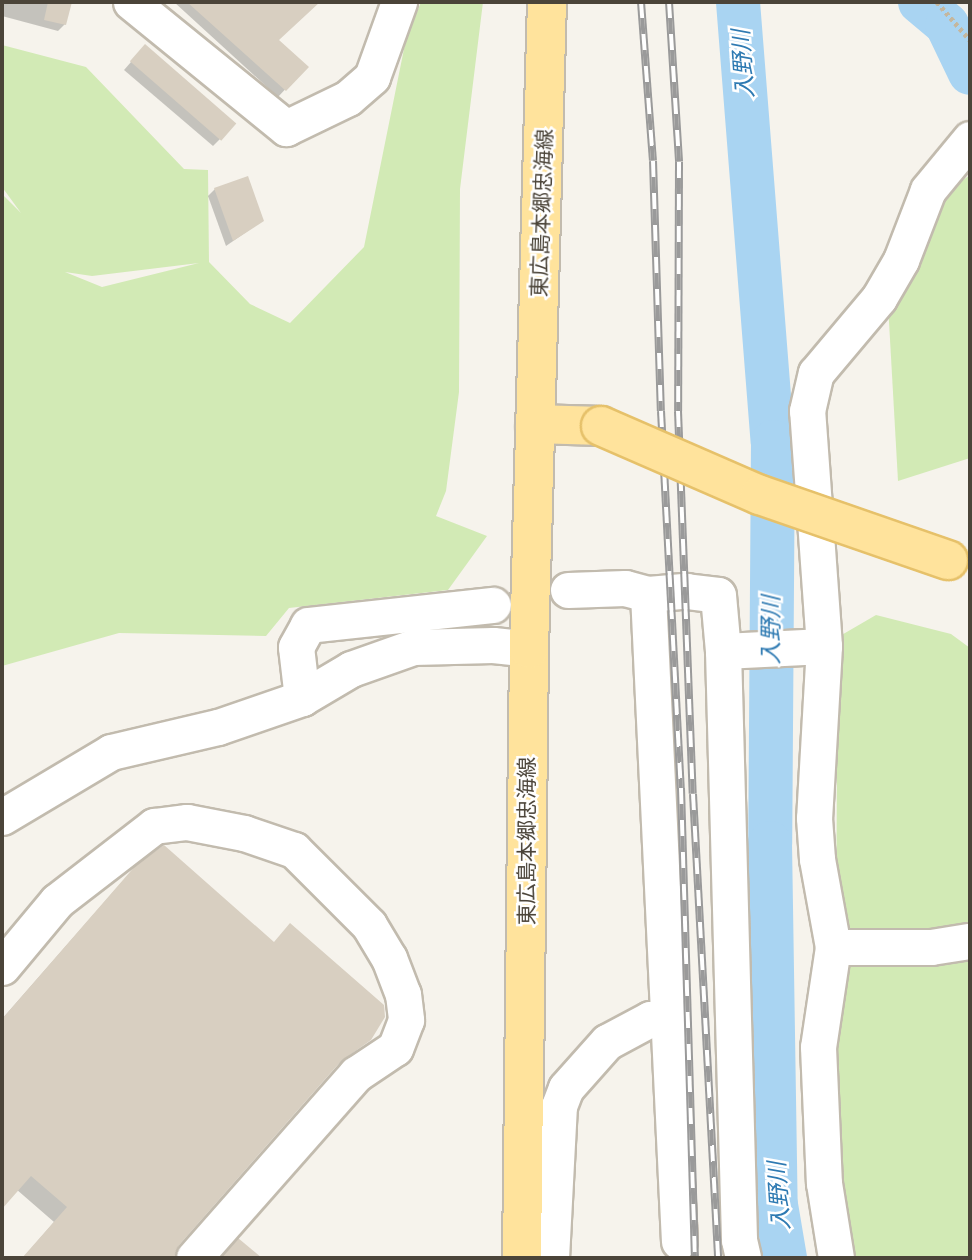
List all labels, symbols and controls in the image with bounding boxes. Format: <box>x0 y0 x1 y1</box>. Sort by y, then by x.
water label: 入野川 <box>727 29 759 99</box>
street label: 東広島本郷忠海線 <box>526 129 558 297</box>
water label: 入野川 <box>757 596 785 664</box>
street label: 東広島本郷忠海線 <box>514 757 540 925</box>
water label: 入野川 <box>763 1161 795 1231</box>

